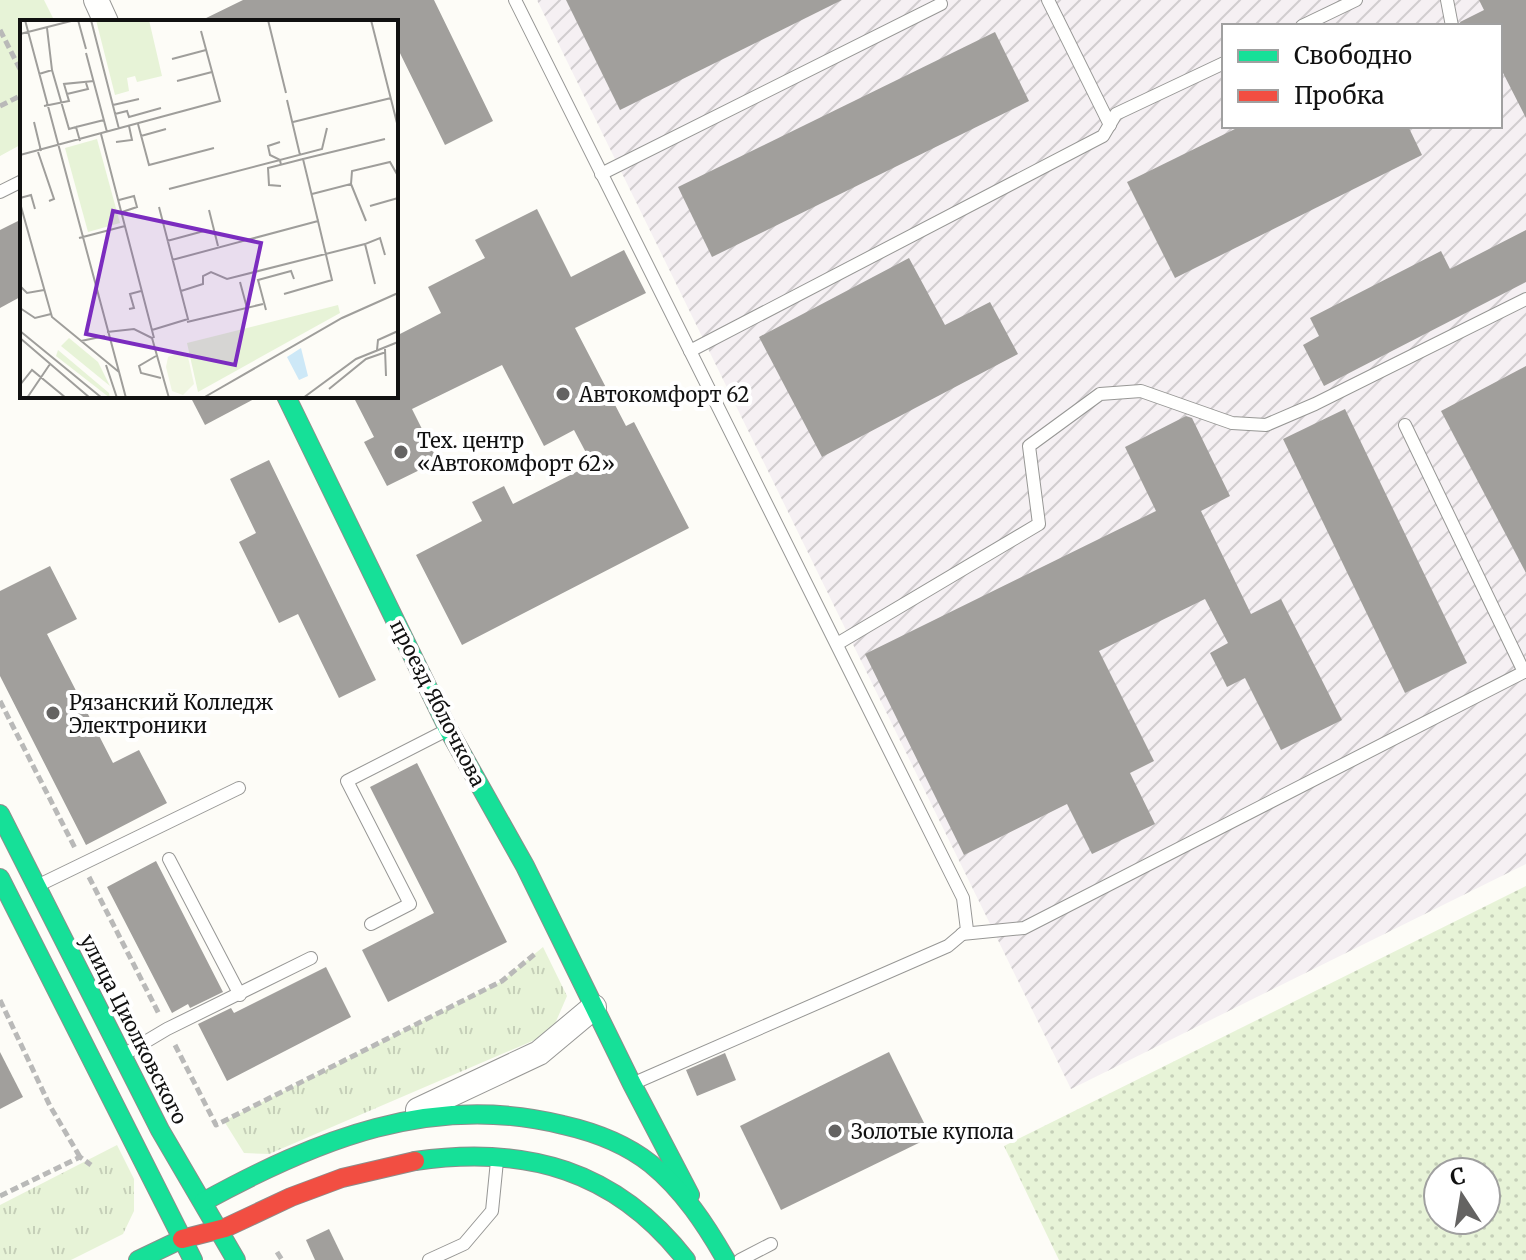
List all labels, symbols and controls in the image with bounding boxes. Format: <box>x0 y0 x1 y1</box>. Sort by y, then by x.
inset map <box>20 20 398 398</box>
legend <box>1222 24 1502 128</box>
text: Свободно <box>1294 40 1412 71</box>
text: Пробка <box>1294 80 1385 111</box>
place label: Автокомфорт 62 <box>578 382 749 407</box>
marker: Автокомфорт 62 <box>554 385 572 403</box>
place label: Тех. центр «Автокомфорт 62» <box>417 428 615 476</box>
marker: Тех. центр «Автокомфорт 62» <box>392 443 410 461</box>
street label: проезд Яблочкова <box>385 615 491 791</box>
place label: Рязанский Колледж Электроники <box>69 690 273 738</box>
marker: Рязанский Колледж Электроники <box>44 704 62 722</box>
street label: улица Циолковского <box>75 930 193 1128</box>
place label: Золотые купола <box>851 1119 1014 1144</box>
marker: Золотые купола <box>826 1122 844 1140</box>
north arrow <box>1422 1156 1502 1236</box>
text: С <box>1448 1161 1468 1192</box>

